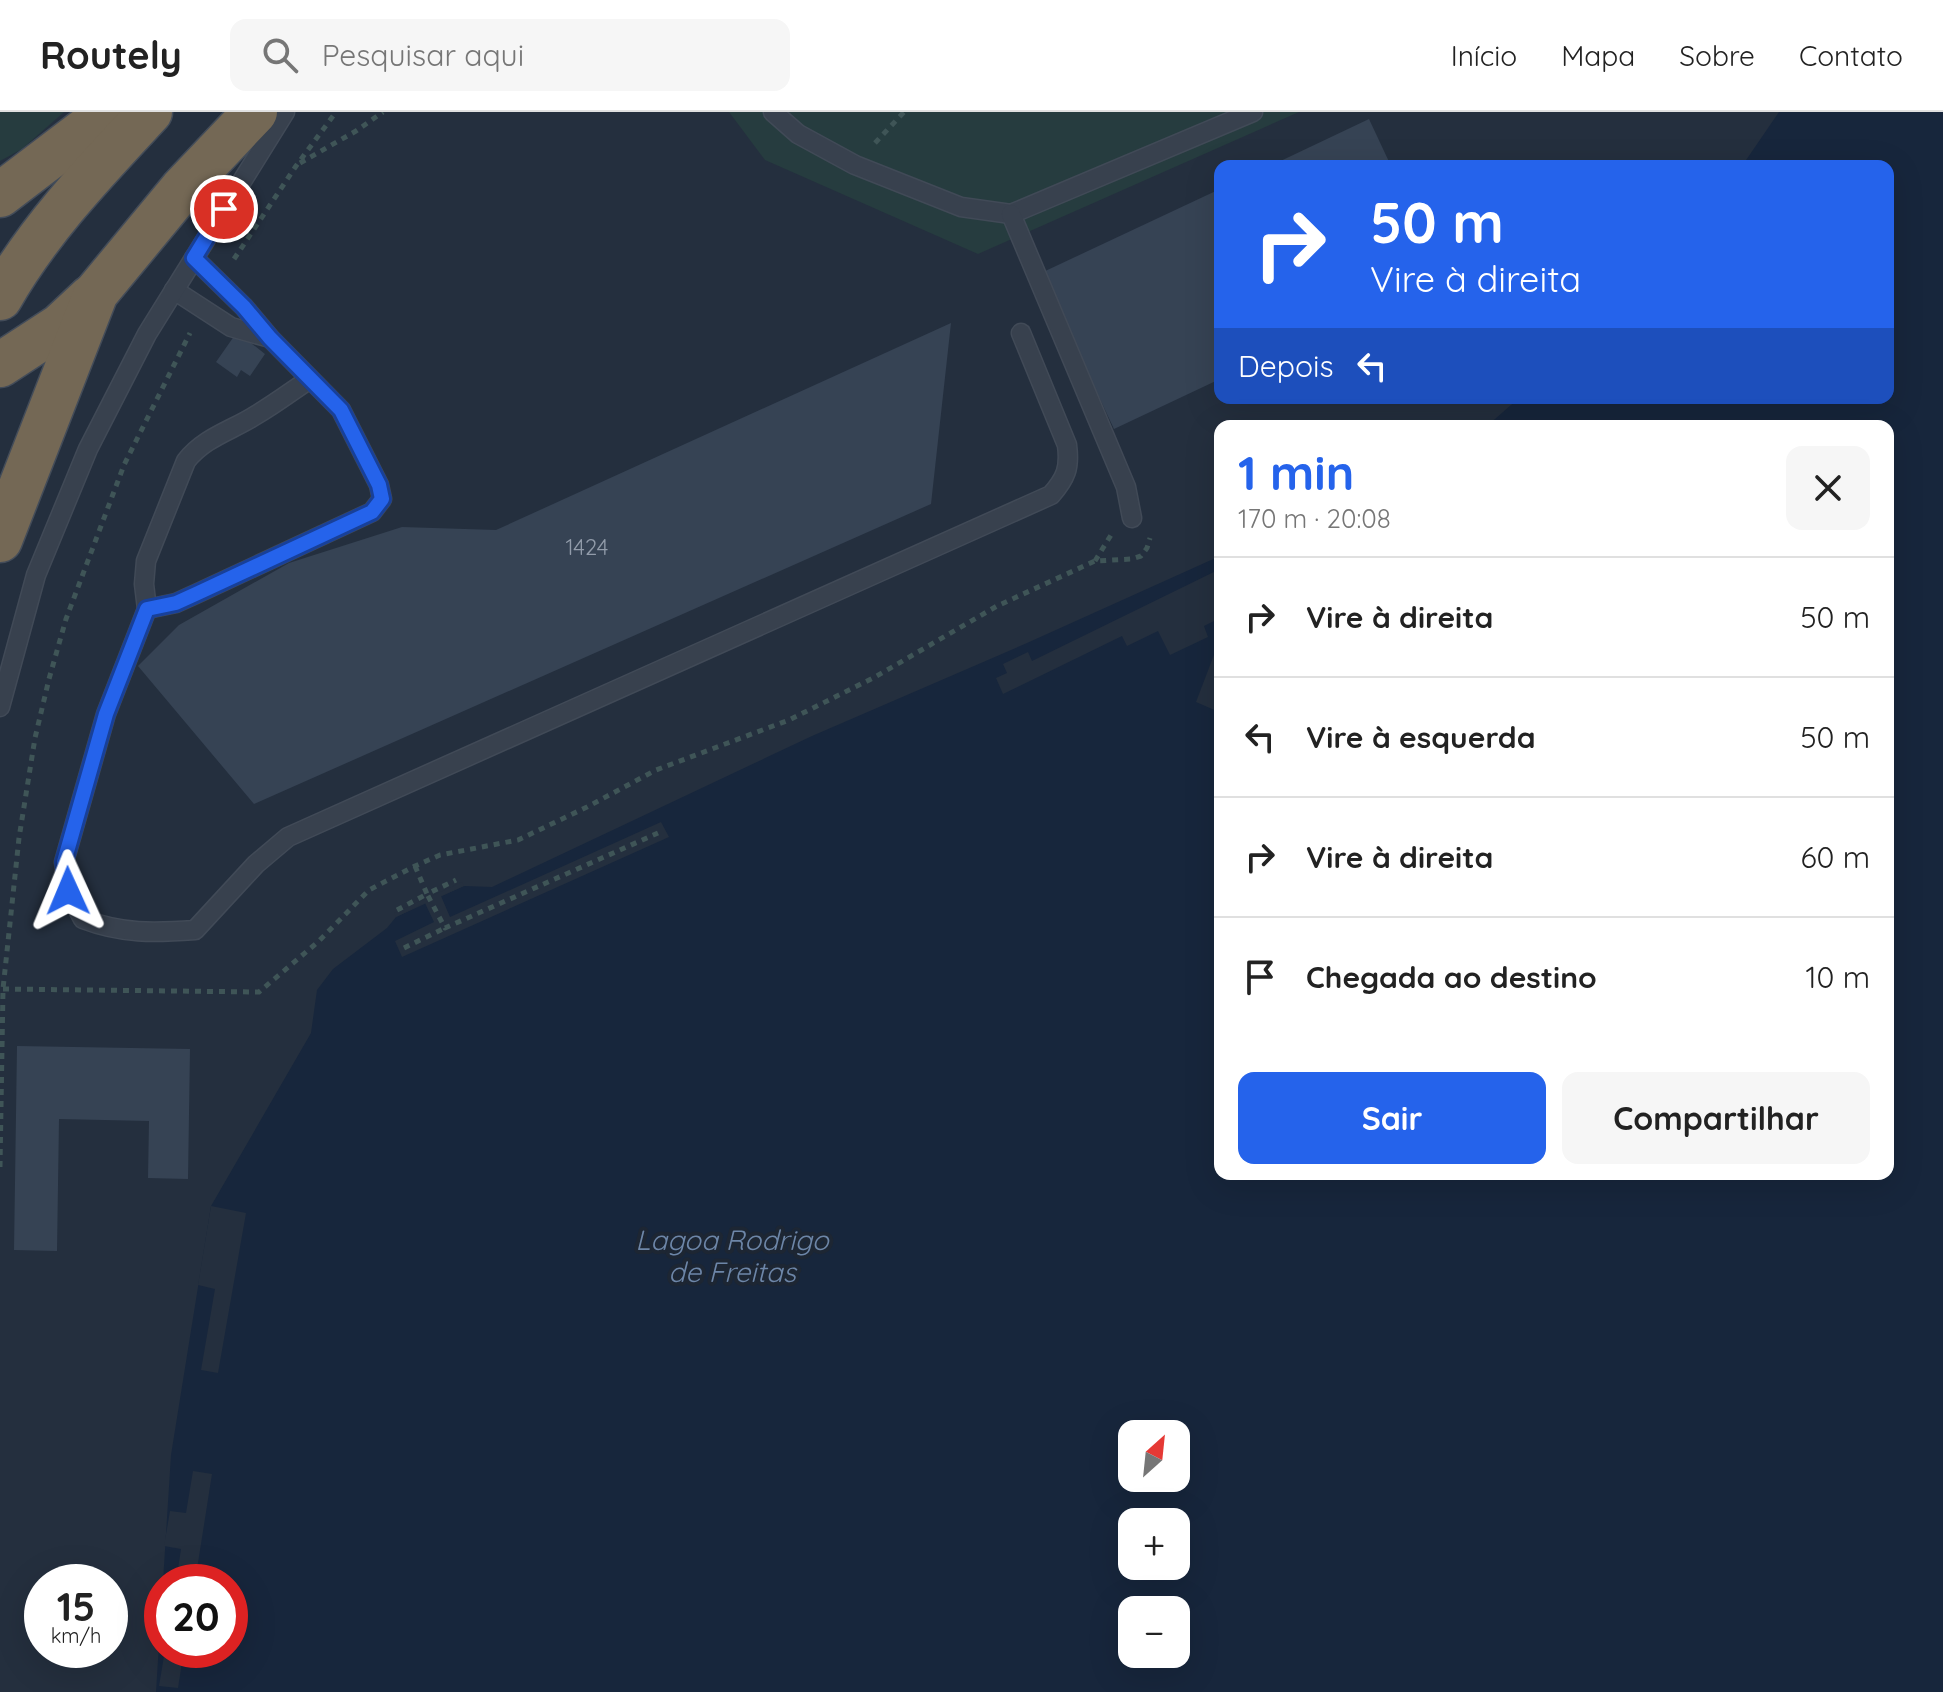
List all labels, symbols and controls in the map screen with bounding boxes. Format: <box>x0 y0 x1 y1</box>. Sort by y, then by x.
search box <box>230 19 790 91</box>
text: Routely <box>40 31 182 79</box>
icon: search <box>258 33 302 77</box>
text: Pesquisar aqui <box>322 36 524 74</box>
text: Início <box>1451 38 1517 73</box>
text: Mapa <box>1561 38 1635 73</box>
text: Sobre <box>1679 38 1755 73</box>
text: Contato <box>1799 38 1903 73</box>
pin <box>190 175 258 243</box>
icon: arrive <box>202 187 246 231</box>
text: 50 m <box>1370 187 1504 257</box>
icon: right <box>1238 192 1342 296</box>
text: Vire à direita <box>1370 256 1581 301</box>
icon: left <box>1350 344 1394 388</box>
text: Depois <box>1238 347 1334 385</box>
text: 1 min <box>1238 442 1354 502</box>
button: close <box>1786 446 1870 530</box>
text: 170 m · 20:08 <box>1238 502 1391 535</box>
house number: 1424 <box>566 533 608 561</box>
icon: right <box>1238 595 1282 639</box>
text: Vire à direita <box>1306 598 1493 636</box>
text: 50 m <box>1800 598 1870 636</box>
icon: left <box>1238 715 1282 759</box>
text: Vire à esquerda <box>1306 718 1535 756</box>
text: 50 m <box>1800 718 1870 756</box>
icon: right <box>1238 835 1282 879</box>
text: Vire à direita <box>1306 838 1493 876</box>
text: 60 m <box>1800 838 1870 876</box>
position arrow <box>26 849 110 933</box>
icon: arrive <box>1238 955 1282 999</box>
text: Chegada ao destino <box>1306 958 1597 996</box>
text: 10 m <box>1806 958 1870 996</box>
button: Sair <box>1238 1072 1546 1164</box>
button: Compartilhar <box>1562 1072 1870 1164</box>
water label: Lagoa Rodrigo de Freitas <box>635 1222 830 1289</box>
north arrow <box>1118 1420 1190 1492</box>
map controls <box>1118 1420 1190 1668</box>
button: + <box>1118 1508 1190 1580</box>
speed limit sign: 20 <box>144 1564 248 1668</box>
text: 15 <box>57 1581 95 1631</box>
button: − <box>1118 1596 1190 1668</box>
text: km/h <box>51 1623 101 1648</box>

